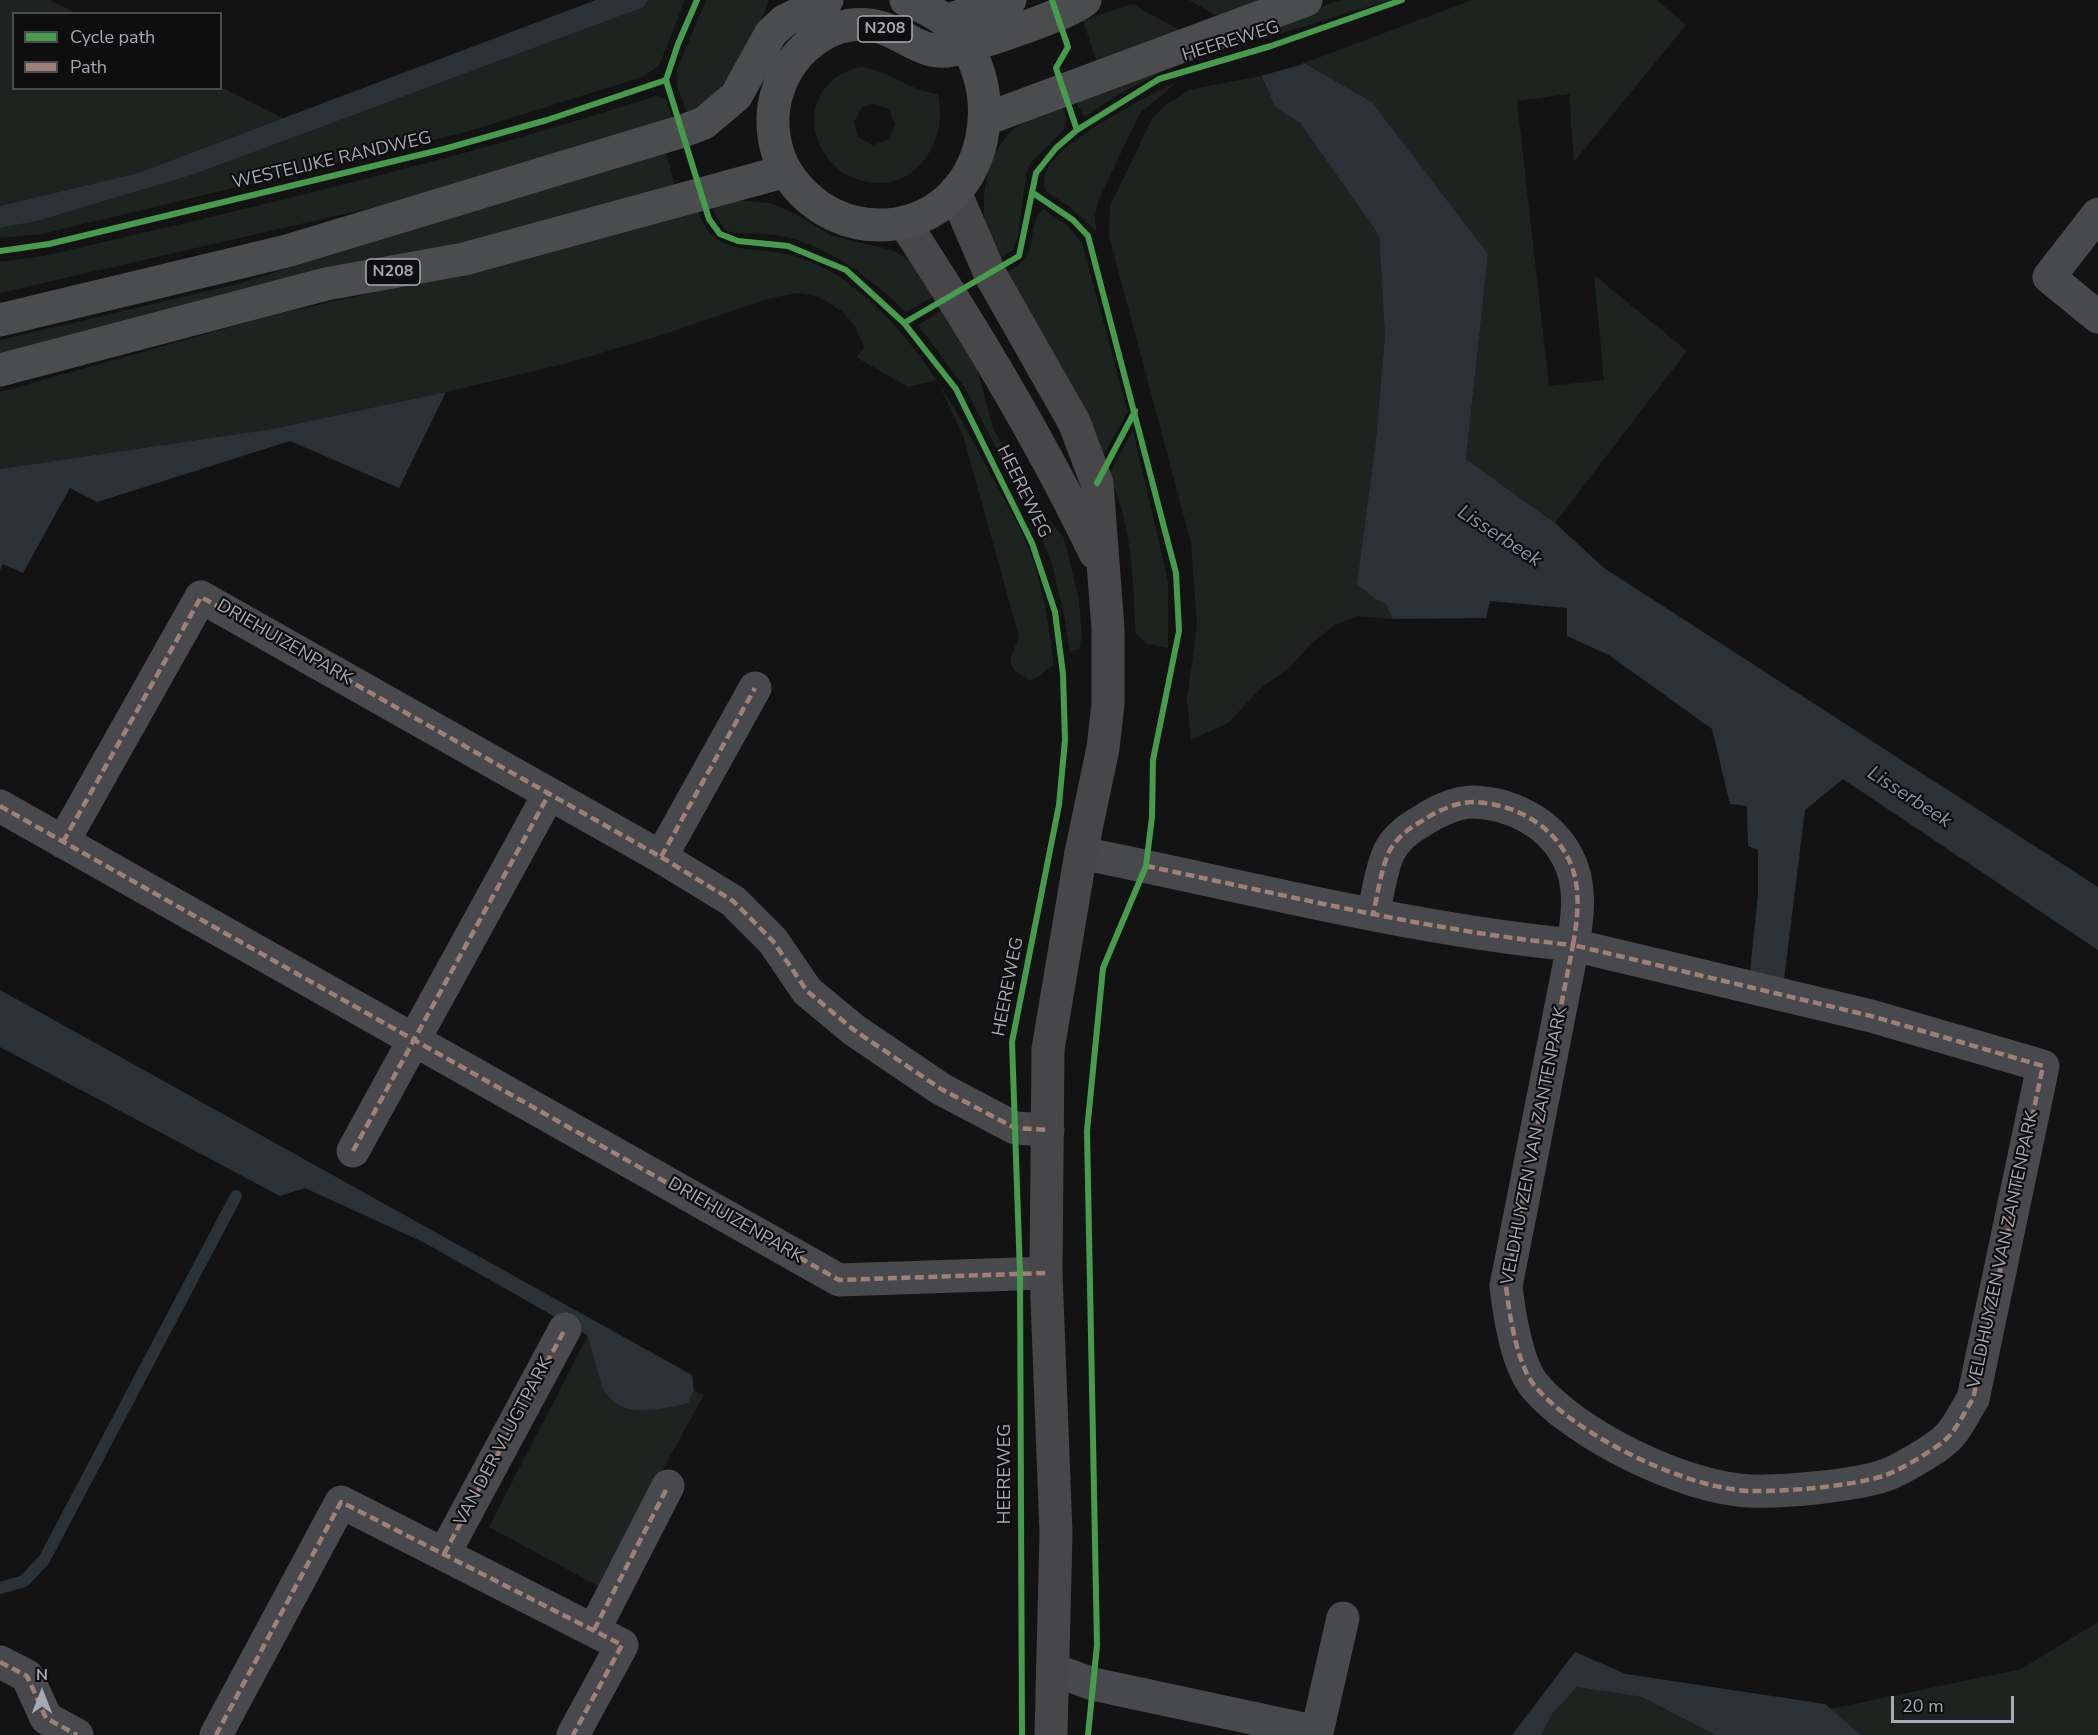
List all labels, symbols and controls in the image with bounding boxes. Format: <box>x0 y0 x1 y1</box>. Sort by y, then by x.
legend <box>12 12 222 90</box>
road number: N208 <box>858 16 912 42</box>
street label: HEEREWEG <box>1180 17 1282 67</box>
text: Cycle path <box>70 25 155 49</box>
text: Path <box>70 55 107 79</box>
street label: WESTELIJKE RANDWEG <box>230 128 434 194</box>
road number: N208 <box>366 259 420 285</box>
street label: HEEREWEG <box>991 442 1055 542</box>
water label: Lisserbeek <box>1452 501 1546 573</box>
street label: DRIEHUIZENPARK <box>212 595 356 691</box>
water label: Lisserbeek <box>1862 762 1956 834</box>
street label: HEEREWEG <box>989 936 1029 1038</box>
street label: VELDHUYZEN VAN ZANTENPARK <box>1497 1005 1573 1287</box>
street label: VELDHUYZEN VAN ZANTENPARK <box>1964 1109 2044 1391</box>
street label: DRIEHUIZENPARK <box>663 1173 807 1269</box>
street label: VAN DER VLUGTPARK <box>450 1354 558 1530</box>
street label: HEEREWEG <box>995 1424 1017 1524</box>
north arrow <box>12 1663 72 1723</box>
text: N <box>36 1664 48 1686</box>
scale bar <box>1894 1684 2017 1722</box>
text: 20 m <box>1902 1694 1944 1718</box>

